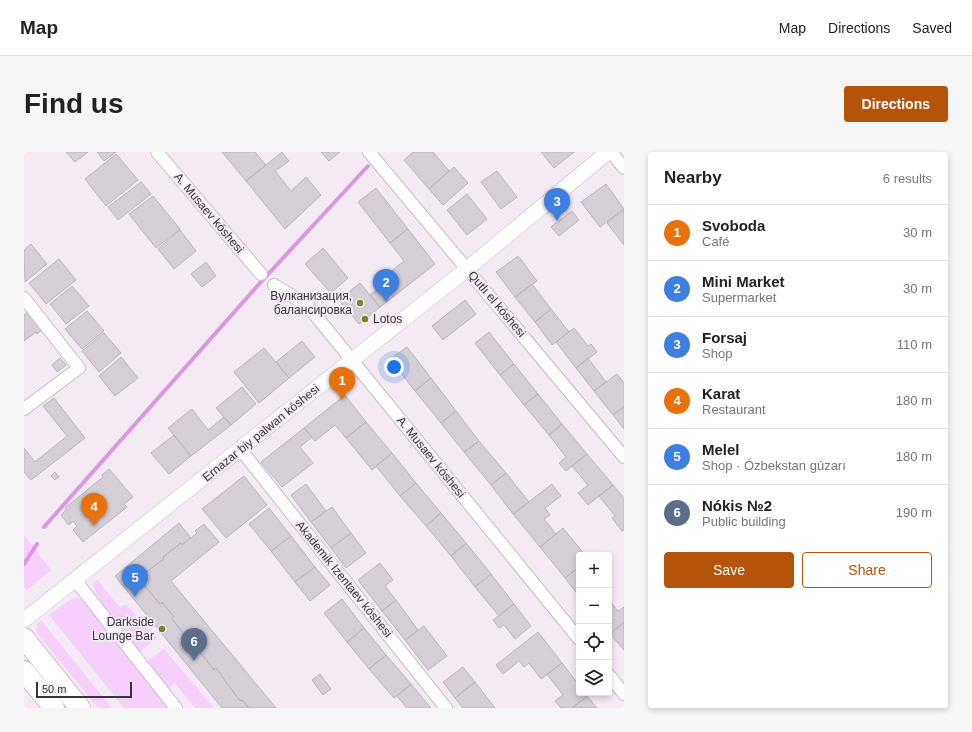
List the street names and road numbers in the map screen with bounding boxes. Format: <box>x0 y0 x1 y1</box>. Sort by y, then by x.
street label: A. Musaev kóshesi <box>171 170 247 256</box>
street label: Qutlı el kóshesi <box>465 268 529 340</box>
street label: Ernazar biy palwan kóshesi <box>200 382 322 484</box>
street label: A. Musaev kóshesi <box>394 413 468 501</box>
street label: Akademik Izentaev kóshesi <box>293 518 395 640</box>

